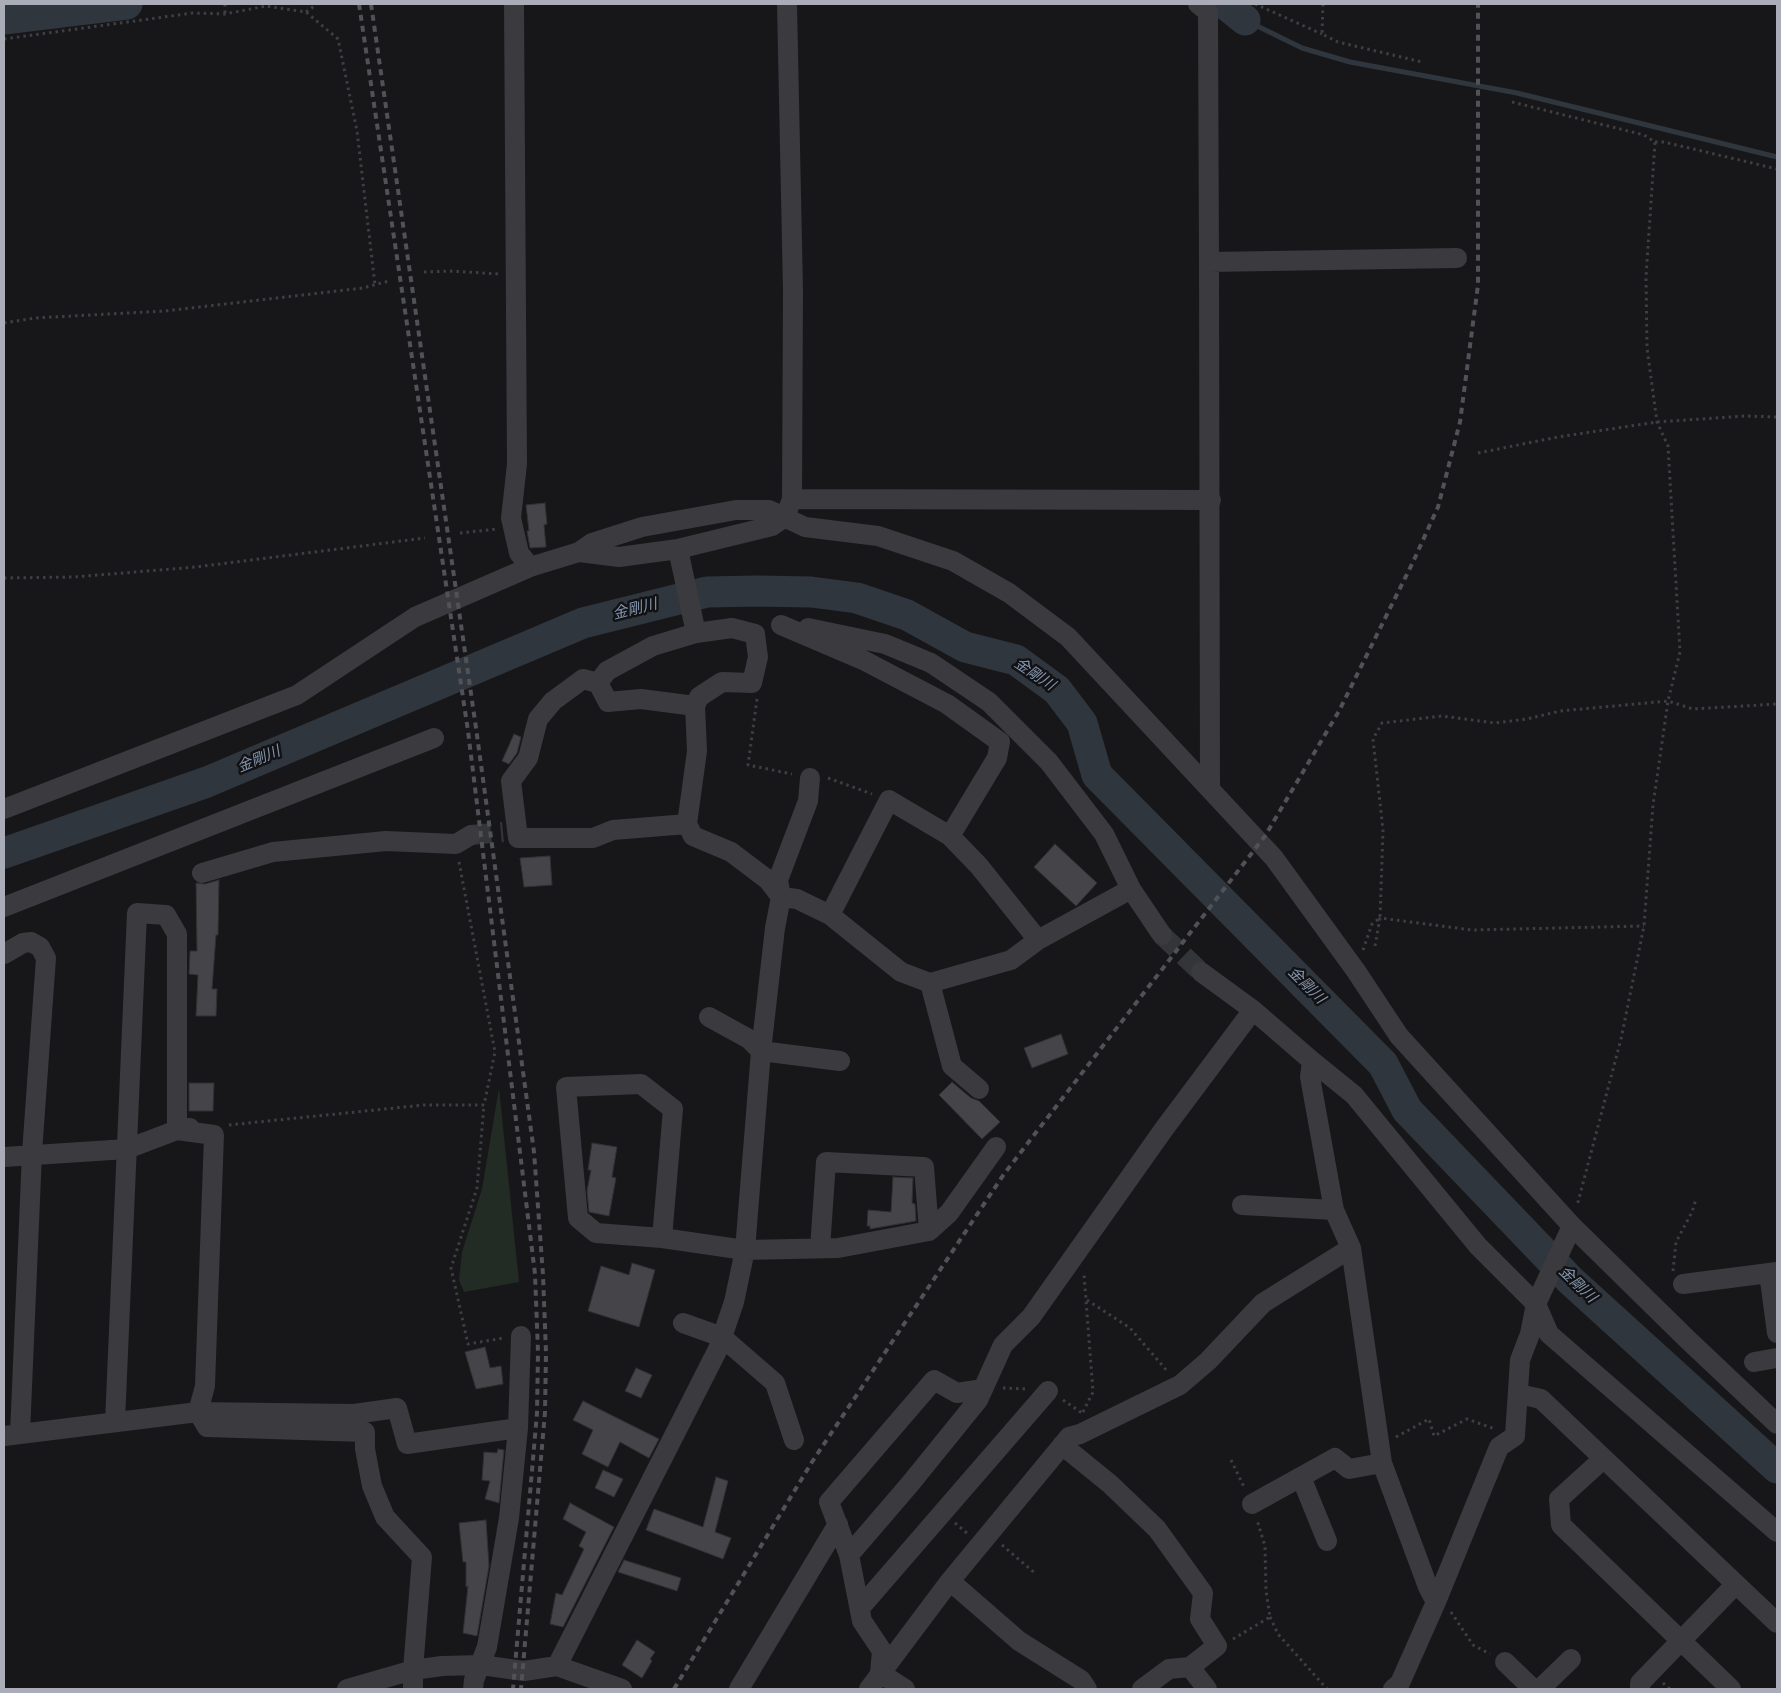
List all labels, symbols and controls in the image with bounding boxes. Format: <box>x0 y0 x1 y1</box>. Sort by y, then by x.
water label: 金剛川 <box>611 596 659 624</box>
water label: 金剛川 <box>1010 655 1058 695</box>
water label: 金剛川 <box>235 743 283 777</box>
water label: 金剛川 <box>1284 964 1328 1008</box>
water label: 金剛川 <box>1555 1263 1599 1307</box>

